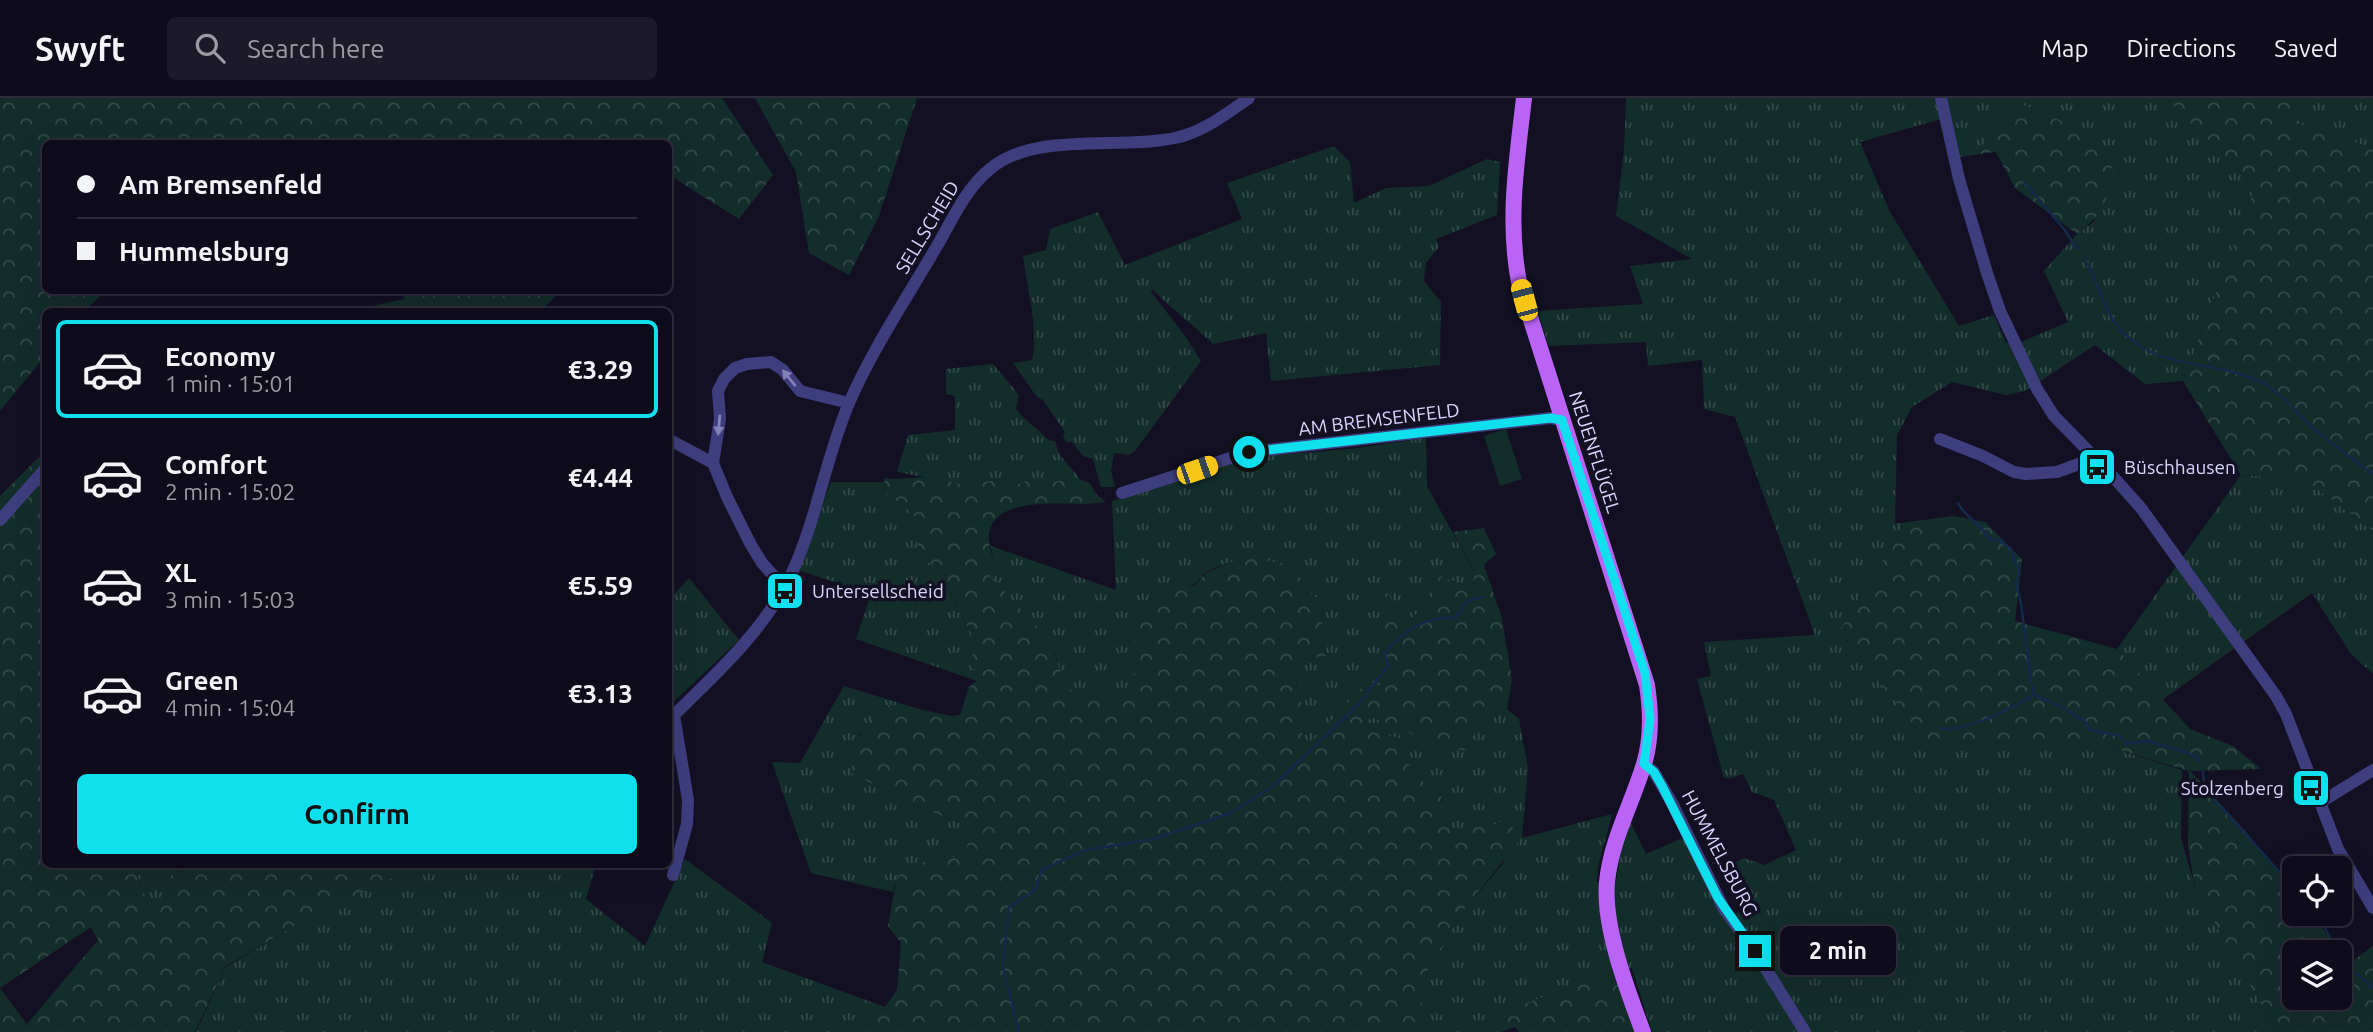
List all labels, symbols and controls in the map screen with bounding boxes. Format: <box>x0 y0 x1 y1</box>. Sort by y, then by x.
search box <box>167 17 657 80</box>
icon: search <box>191 29 229 67</box>
text: Swyft <box>35 30 125 67</box>
text: Search here <box>247 34 385 63</box>
text: Map <box>2041 35 2088 62</box>
text: Directions <box>2126 35 2236 62</box>
text: Saved <box>2274 35 2338 62</box>
text: Am Bremsenfeld <box>119 170 322 199</box>
street label: SELLSCHEID <box>891 177 963 277</box>
text: Hummelsburg <box>119 237 290 266</box>
car <box>1509 277 1540 323</box>
icon: car <box>81 338 144 401</box>
text: Economy <box>165 342 275 371</box>
text: €3.29 <box>568 355 633 384</box>
one-way arrow <box>781 369 796 387</box>
text: 1 min · 15:01 <box>165 371 296 396</box>
street label: NEUENFLÜGEL <box>1565 388 1625 516</box>
street label: AM BREMSENFELD <box>1297 398 1461 440</box>
one-way arrow <box>713 414 724 436</box>
route start <box>1233 436 1265 468</box>
icon: car <box>81 446 144 509</box>
bus stop icon: Büschhausen <box>2076 446 2118 488</box>
text: Comfort <box>165 450 268 479</box>
car <box>1174 453 1221 487</box>
place label: Büschhausen <box>2124 456 2236 478</box>
text: €4.44 <box>568 463 633 492</box>
text: 2 min · 15:02 <box>165 479 296 504</box>
icon: car <box>81 554 144 617</box>
text: XL <box>165 558 196 587</box>
bus stop icon: Untersellscheid <box>764 570 806 612</box>
text: €5.59 <box>568 571 633 600</box>
place label: Untersellscheid <box>812 580 944 602</box>
text: 3 min · 15:03 <box>165 587 296 612</box>
icon: car <box>81 662 144 725</box>
text: Green <box>165 666 239 695</box>
text: €3.13 <box>568 679 633 708</box>
text: 4 min · 15:04 <box>165 695 296 720</box>
bus stop icon: Stolzenberg <box>2290 767 2332 809</box>
button: Confirm <box>77 774 637 854</box>
place label: Stolzenberg <box>2181 777 2284 799</box>
street label: HUMMELSBURG <box>1678 786 1762 920</box>
map controls <box>2282 856 2352 1010</box>
button: locate <box>2282 856 2352 926</box>
callout: 2 min <box>1780 926 1895 976</box>
route end <box>1739 935 1771 967</box>
text: 2 min <box>1809 938 1867 963</box>
button: layers <box>2282 940 2352 1010</box>

